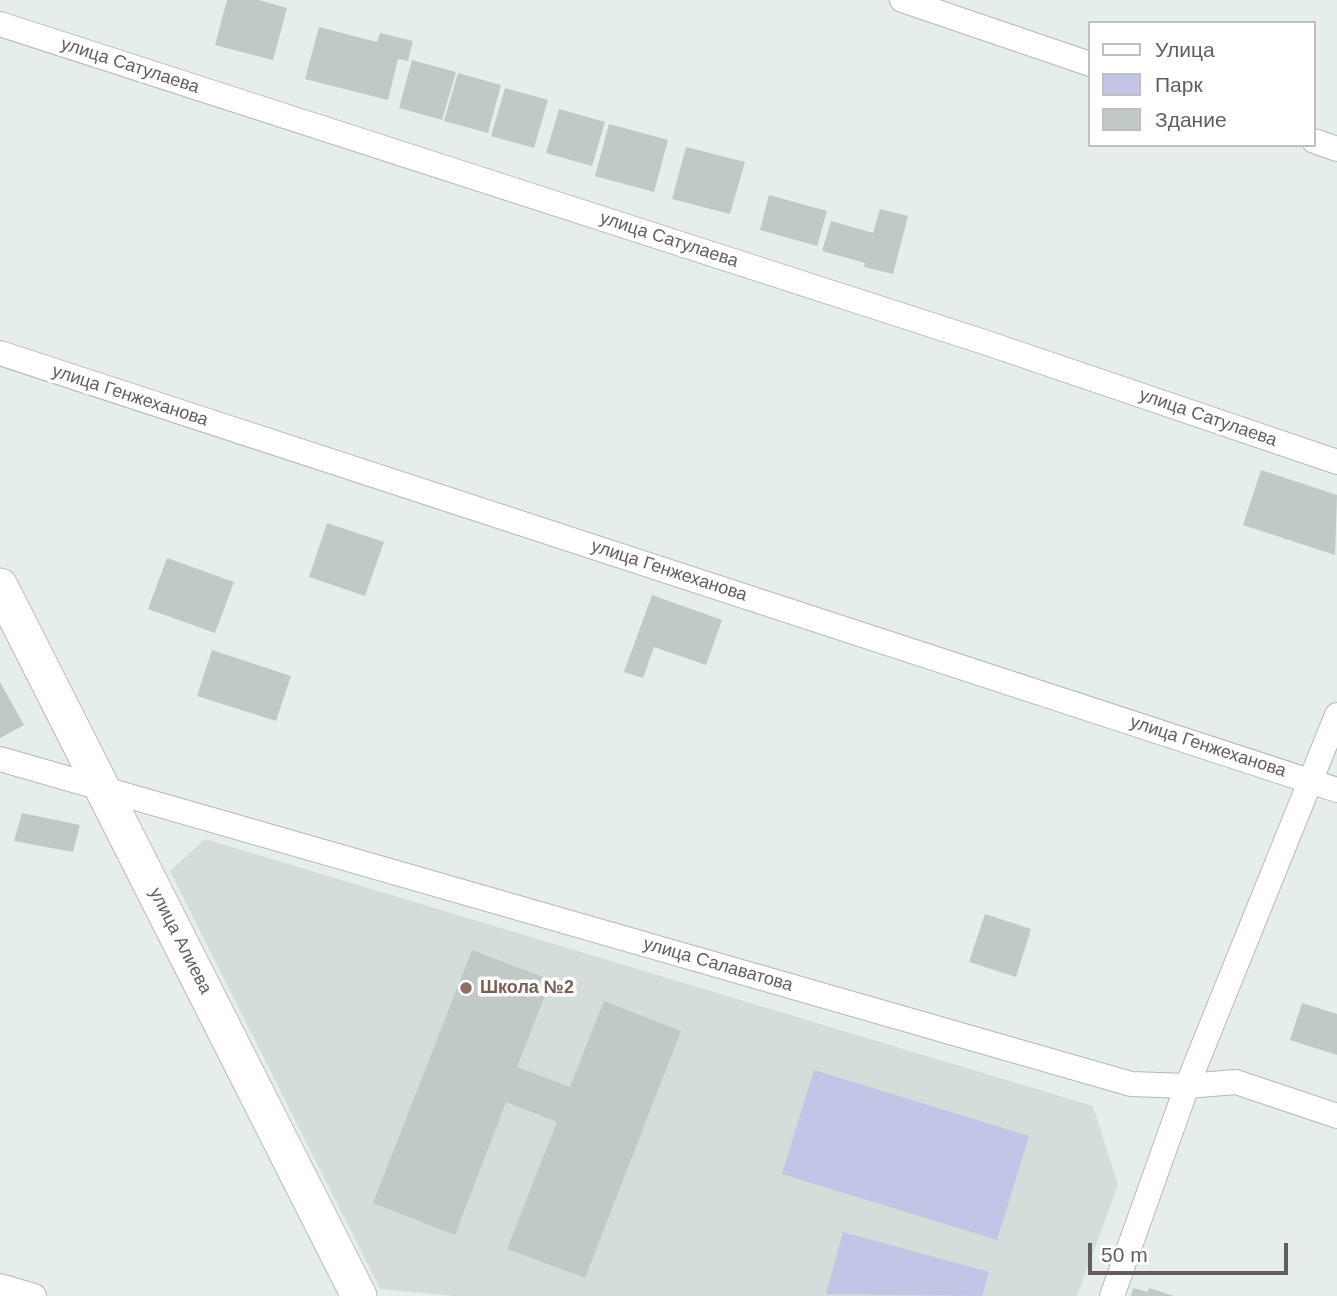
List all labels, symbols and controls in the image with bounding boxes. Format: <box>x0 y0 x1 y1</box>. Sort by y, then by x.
legend <box>1088 21 1316 147</box>
street label: улица Сатулаева <box>58 33 202 99</box>
text: Улица <box>1155 38 1215 61</box>
text: Парк <box>1155 73 1203 96</box>
text: Здание <box>1155 108 1227 131</box>
street label: улица Сатулаева <box>597 207 741 273</box>
street label: улица Генжеханова <box>49 361 211 431</box>
street label: улица Сатулаева <box>1136 384 1280 452</box>
street label: улица Генжеханова <box>588 536 750 606</box>
street label: улица Генжеханова <box>1127 712 1289 782</box>
street label: улица Алиева <box>144 884 216 998</box>
street label: улица Салаватова <box>641 933 795 997</box>
place label: Школа №2 <box>480 977 574 999</box>
marker: Школа №2 <box>458 980 474 996</box>
scale bar <box>1092 1230 1292 1274</box>
text: 50 m <box>1101 1243 1148 1266</box>

